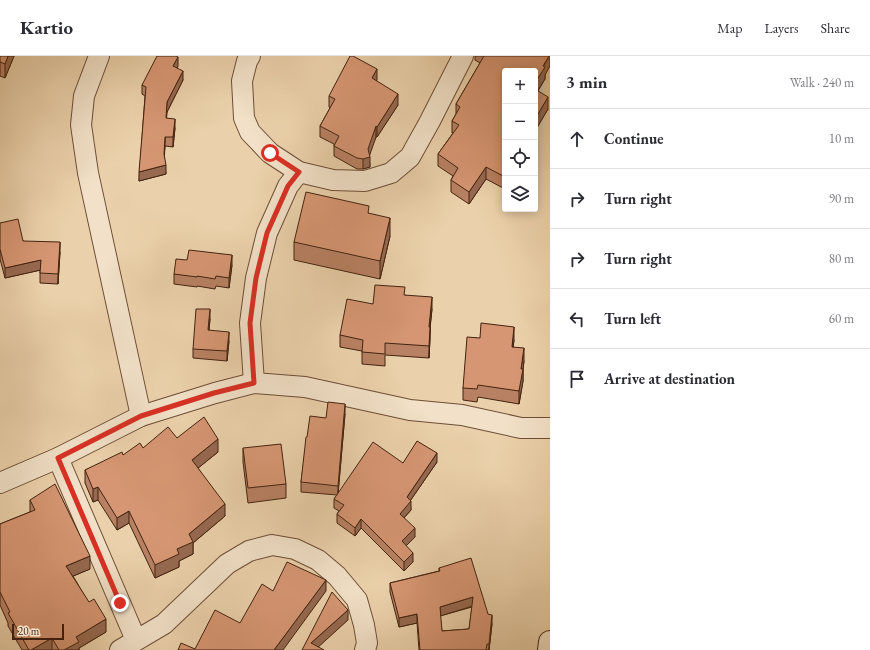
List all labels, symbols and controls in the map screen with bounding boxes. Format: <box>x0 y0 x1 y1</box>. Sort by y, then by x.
text: Kartio <box>20 15 73 40</box>
text: Map <box>717 19 742 37</box>
text: Layers <box>764 19 799 37</box>
text: Share <box>821 19 850 37</box>
map controls <box>502 68 538 212</box>
button: + <box>502 68 538 104</box>
text: 3 min <box>566 71 607 93</box>
text: Walk · 240 m <box>790 74 854 91</box>
button: − <box>502 104 538 140</box>
icon: ahead <box>566 128 588 150</box>
text: Continue <box>604 129 664 148</box>
text: 10 m <box>829 130 854 147</box>
button: locate <box>502 140 538 176</box>
route start <box>261 144 279 162</box>
button: layers <box>502 176 538 212</box>
icon: right <box>566 188 588 210</box>
text: Turn right <box>604 189 672 208</box>
text: 90 m <box>829 190 854 207</box>
icon: right <box>566 248 588 270</box>
text: Turn right <box>604 249 672 268</box>
text: 80 m <box>829 250 854 267</box>
icon: left <box>566 308 588 330</box>
text: Turn left <box>604 309 661 328</box>
text: 60 m <box>829 310 854 327</box>
icon: arrive <box>566 368 588 390</box>
text: Arrive at destination <box>604 369 735 388</box>
route end <box>111 594 129 612</box>
scale bar <box>12 622 64 641</box>
text: 20 m <box>18 624 39 638</box>

